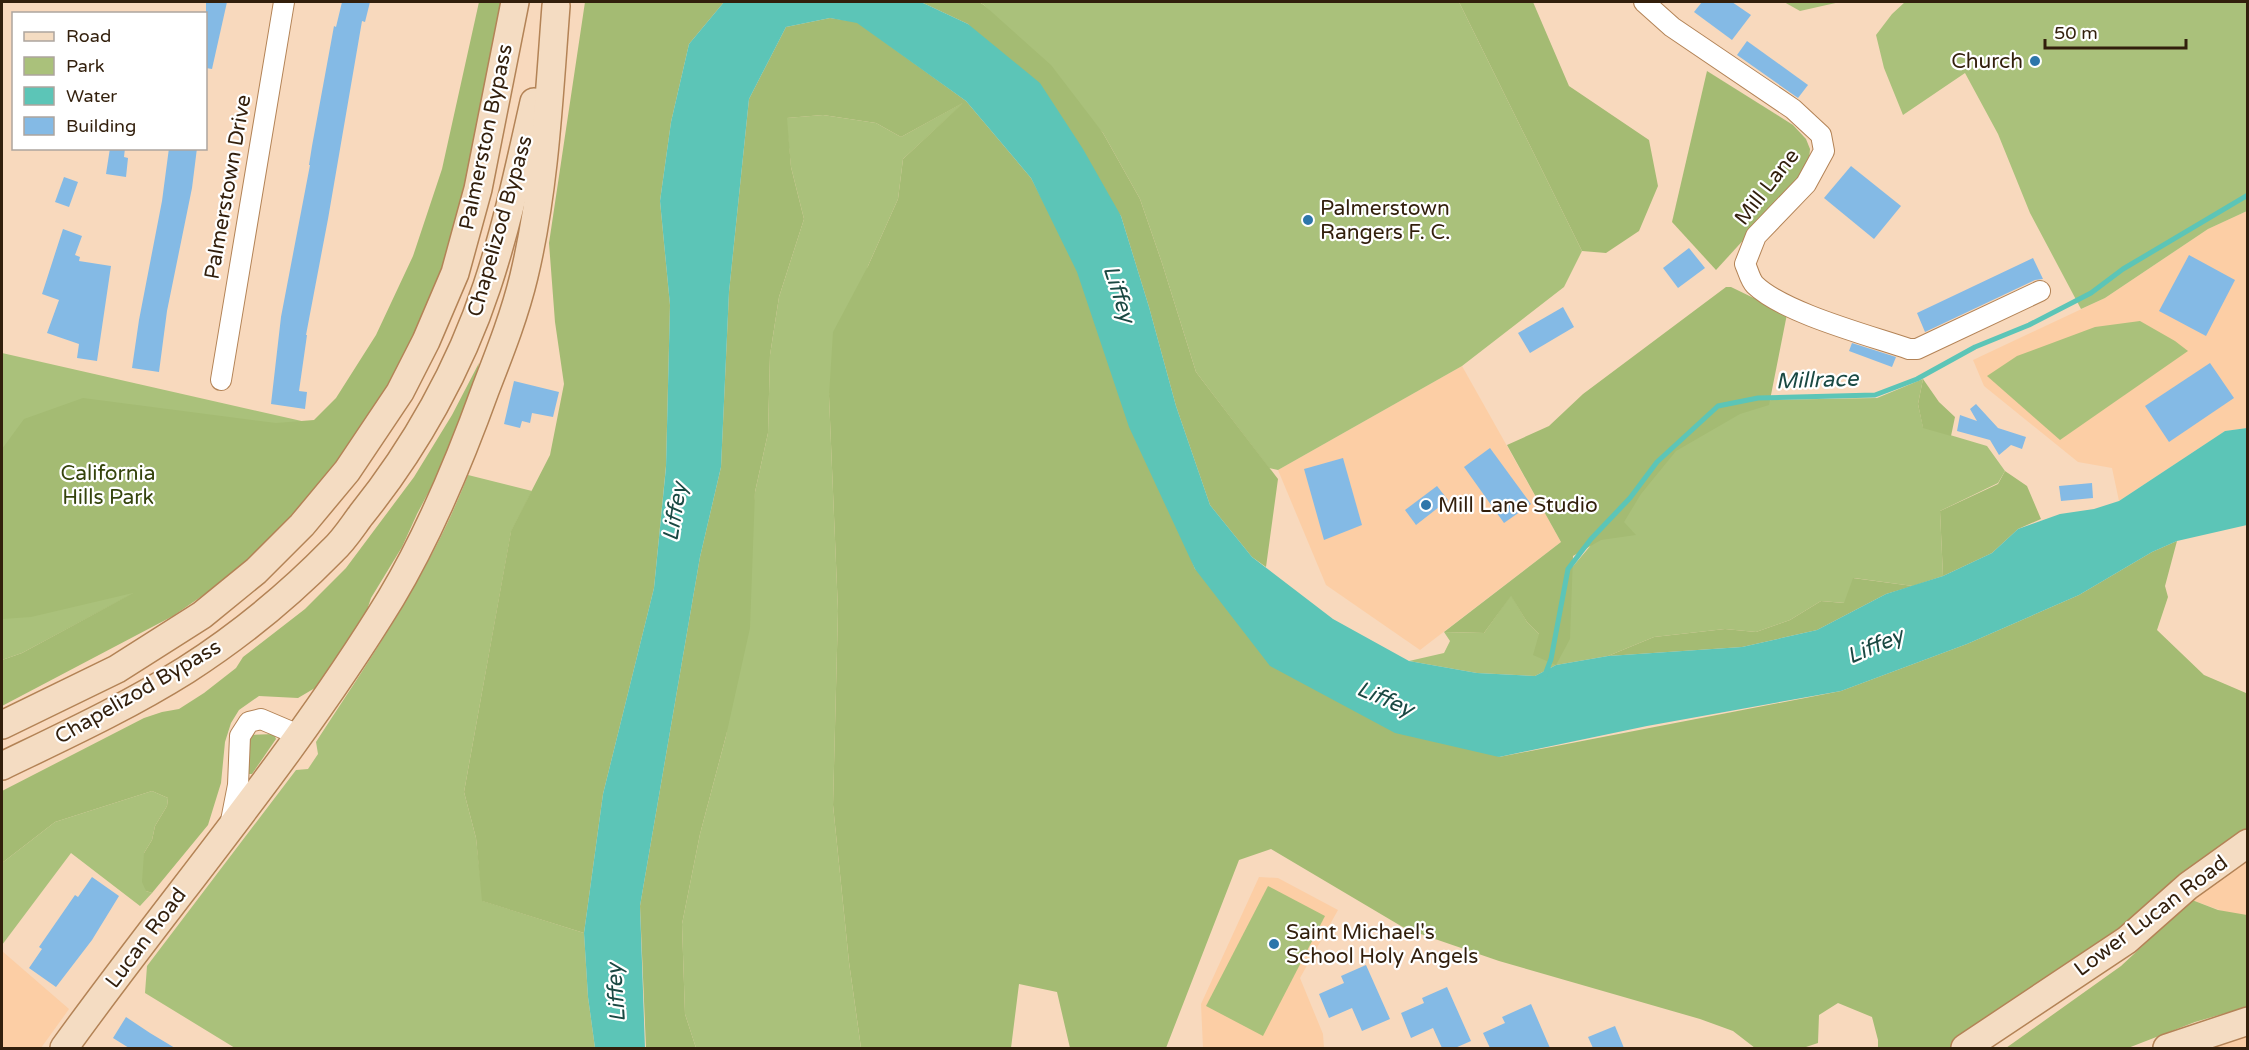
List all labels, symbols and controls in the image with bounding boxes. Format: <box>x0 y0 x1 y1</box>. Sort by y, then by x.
legend <box>12 12 207 150</box>
scale bar <box>2045 12 2186 50</box>
text: 50 m <box>2054 22 2098 44</box>
text: Road <box>66 25 111 47</box>
street label: Palmerston Bypass <box>454 42 518 232</box>
place label: Church <box>1951 49 2023 74</box>
marker: Church <box>2028 54 2042 68</box>
text: Park <box>66 55 105 77</box>
text: Water <box>66 85 117 107</box>
street label: Palmerstown Drive <box>199 93 257 281</box>
text: Building <box>66 115 136 137</box>
street label: Chapelizod Bypass <box>462 132 538 320</box>
street label: Mill Lane <box>1730 144 1805 230</box>
place label: Palmerstown Rangers F. C. <box>1320 196 1451 245</box>
marker: Palmerstown Rangers F. C. <box>1301 213 1315 227</box>
water label: Liffey <box>1098 262 1141 328</box>
water label: Millrace <box>1775 366 1860 394</box>
park label: California Hills Park <box>61 461 155 510</box>
water label: Liffey <box>658 479 693 543</box>
place label: Mill Lane Studio <box>1438 493 1598 518</box>
marker: Mill Lane Studio <box>1419 498 1433 512</box>
water label: Liffey <box>1843 622 1909 669</box>
street label: Chapelizod Bypass <box>51 634 225 750</box>
water label: Liffey <box>1353 676 1419 723</box>
street label: Lower Lucan Road <box>2069 850 2233 982</box>
street label: Lucan Road <box>100 883 192 993</box>
place label: Saint Michael's School Holy Angels <box>1286 920 1478 969</box>
marker: Saint Michael's School Holy Angels <box>1267 937 1281 951</box>
water label: Liffey <box>601 961 631 1023</box>

